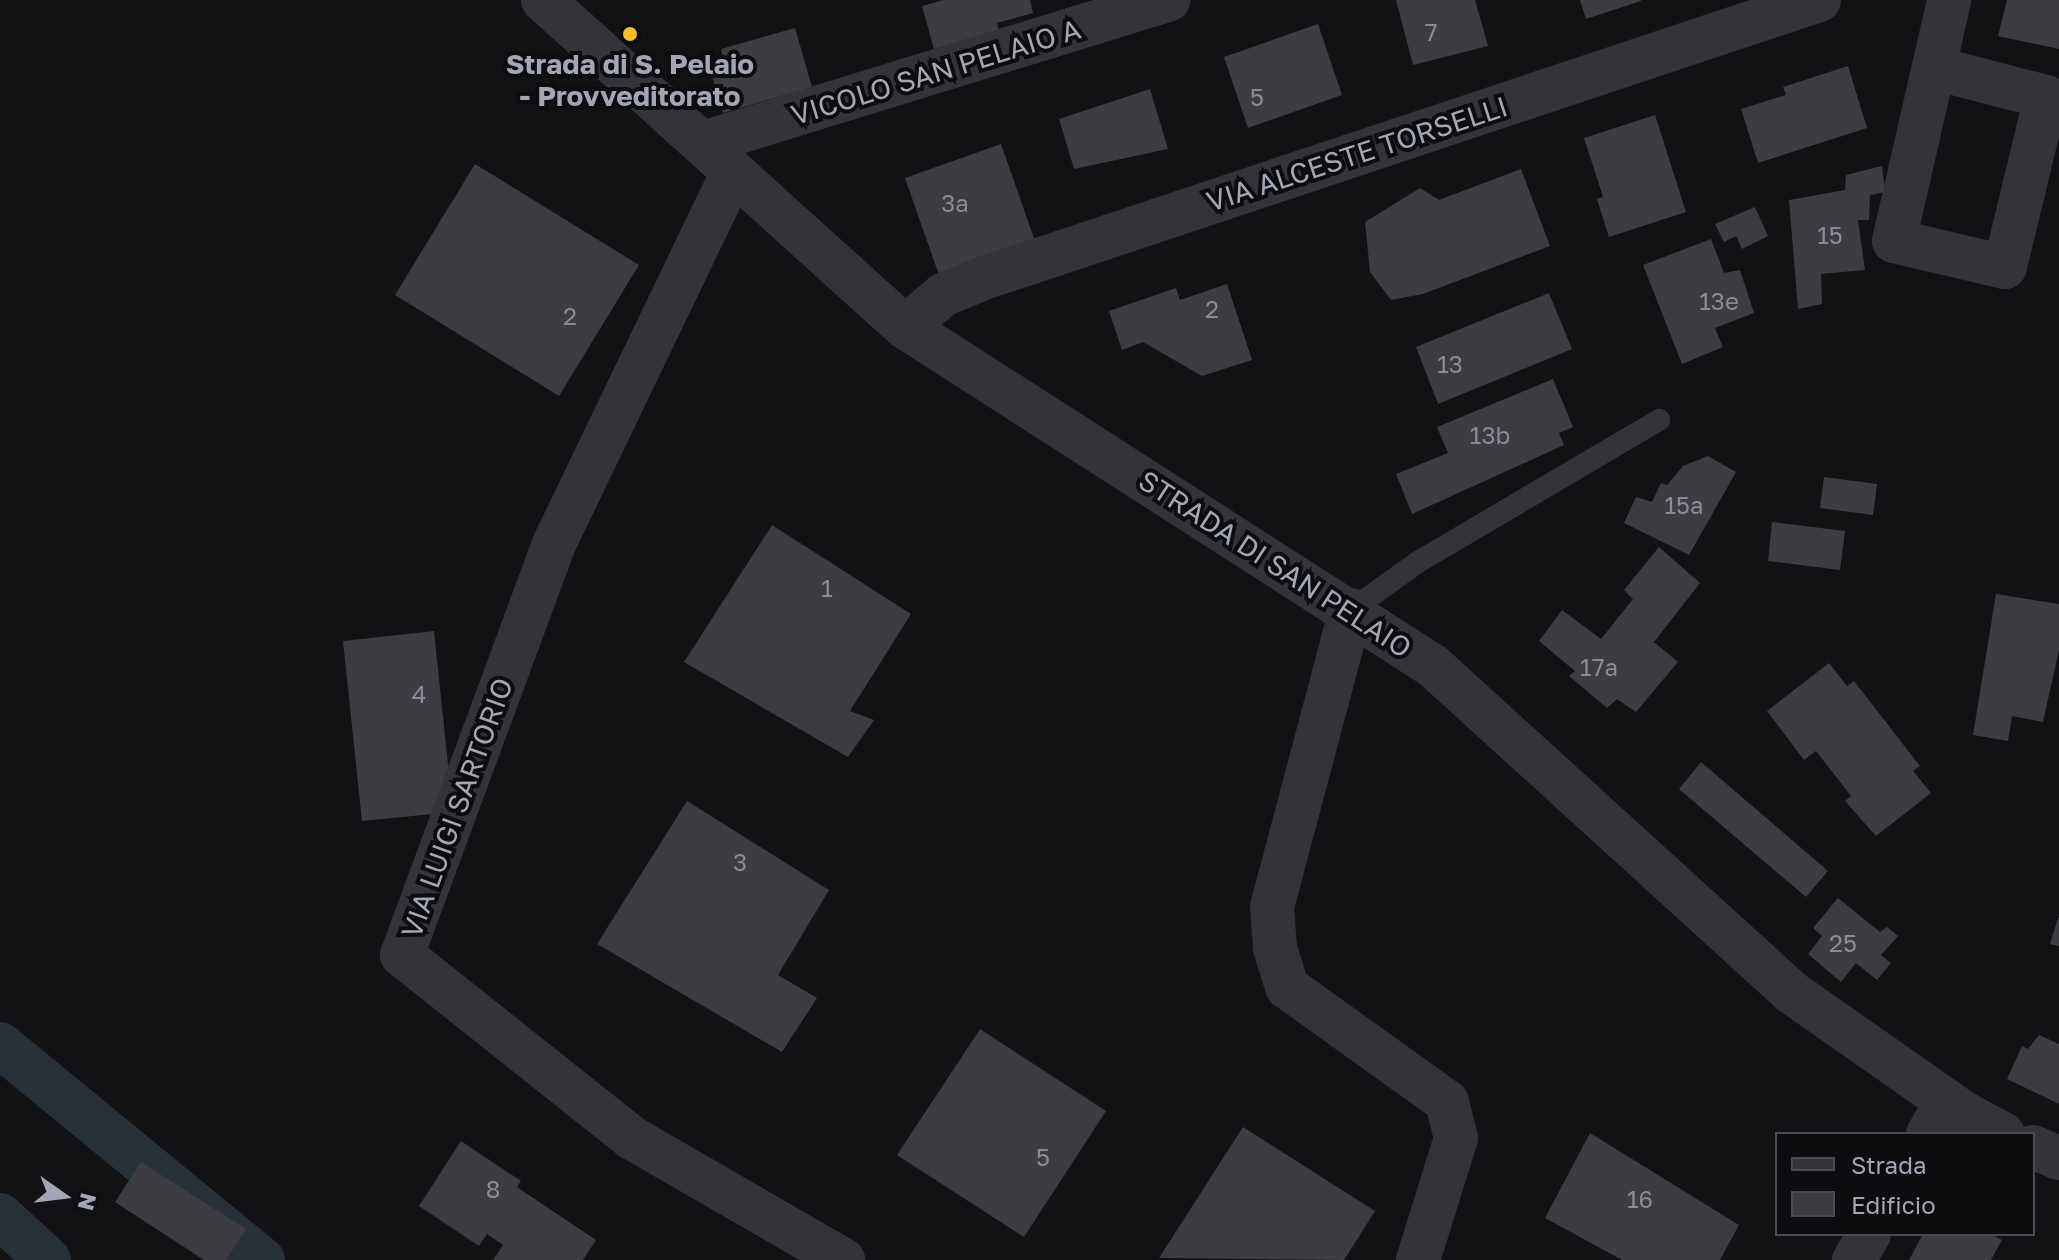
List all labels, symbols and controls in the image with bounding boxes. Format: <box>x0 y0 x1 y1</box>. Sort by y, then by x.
street label: VICOLO SAN PELAIO A <box>787 12 1085 132</box>
house number: 7 <box>1425 18 1437 46</box>
marker: Strada di S. Pelaio - Provveditorato <box>621 25 639 43</box>
place label: Strada di S. Pelaio - Provveditorato <box>506 47 754 113</box>
house number: 5 <box>1250 83 1264 111</box>
street label: VIA ALCESTE TORSELLI <box>1202 89 1512 219</box>
house number: 3a <box>941 189 969 217</box>
house number: 15 <box>1817 221 1843 249</box>
house number: 13e <box>1699 287 1739 315</box>
house number: 2 <box>1205 295 1219 323</box>
house number: 2 <box>563 302 577 330</box>
house number: 13 <box>1437 350 1463 378</box>
house number: 13b <box>1470 421 1510 449</box>
street label: STRADA DI SAN PELAIO <box>1132 463 1418 665</box>
house number: 15a <box>1664 491 1704 519</box>
house number: 1 <box>821 574 833 602</box>
house number: 17a <box>1580 653 1618 681</box>
street label: VIA LUIGI SARTORIO <box>394 673 520 943</box>
house number: 4 <box>412 680 426 708</box>
house number: 3 <box>733 848 747 876</box>
house number: 25 <box>1829 929 1857 957</box>
legend <box>1775 1132 2035 1236</box>
house number: 5 <box>1036 1143 1050 1171</box>
text: Strada <box>1851 1150 1926 1179</box>
north arrow <box>24 1156 104 1236</box>
house number: 8 <box>486 1175 500 1203</box>
house number: 16 <box>1627 1185 1653 1213</box>
text: Edificio <box>1851 1190 1936 1219</box>
text: N <box>73 1191 103 1213</box>

